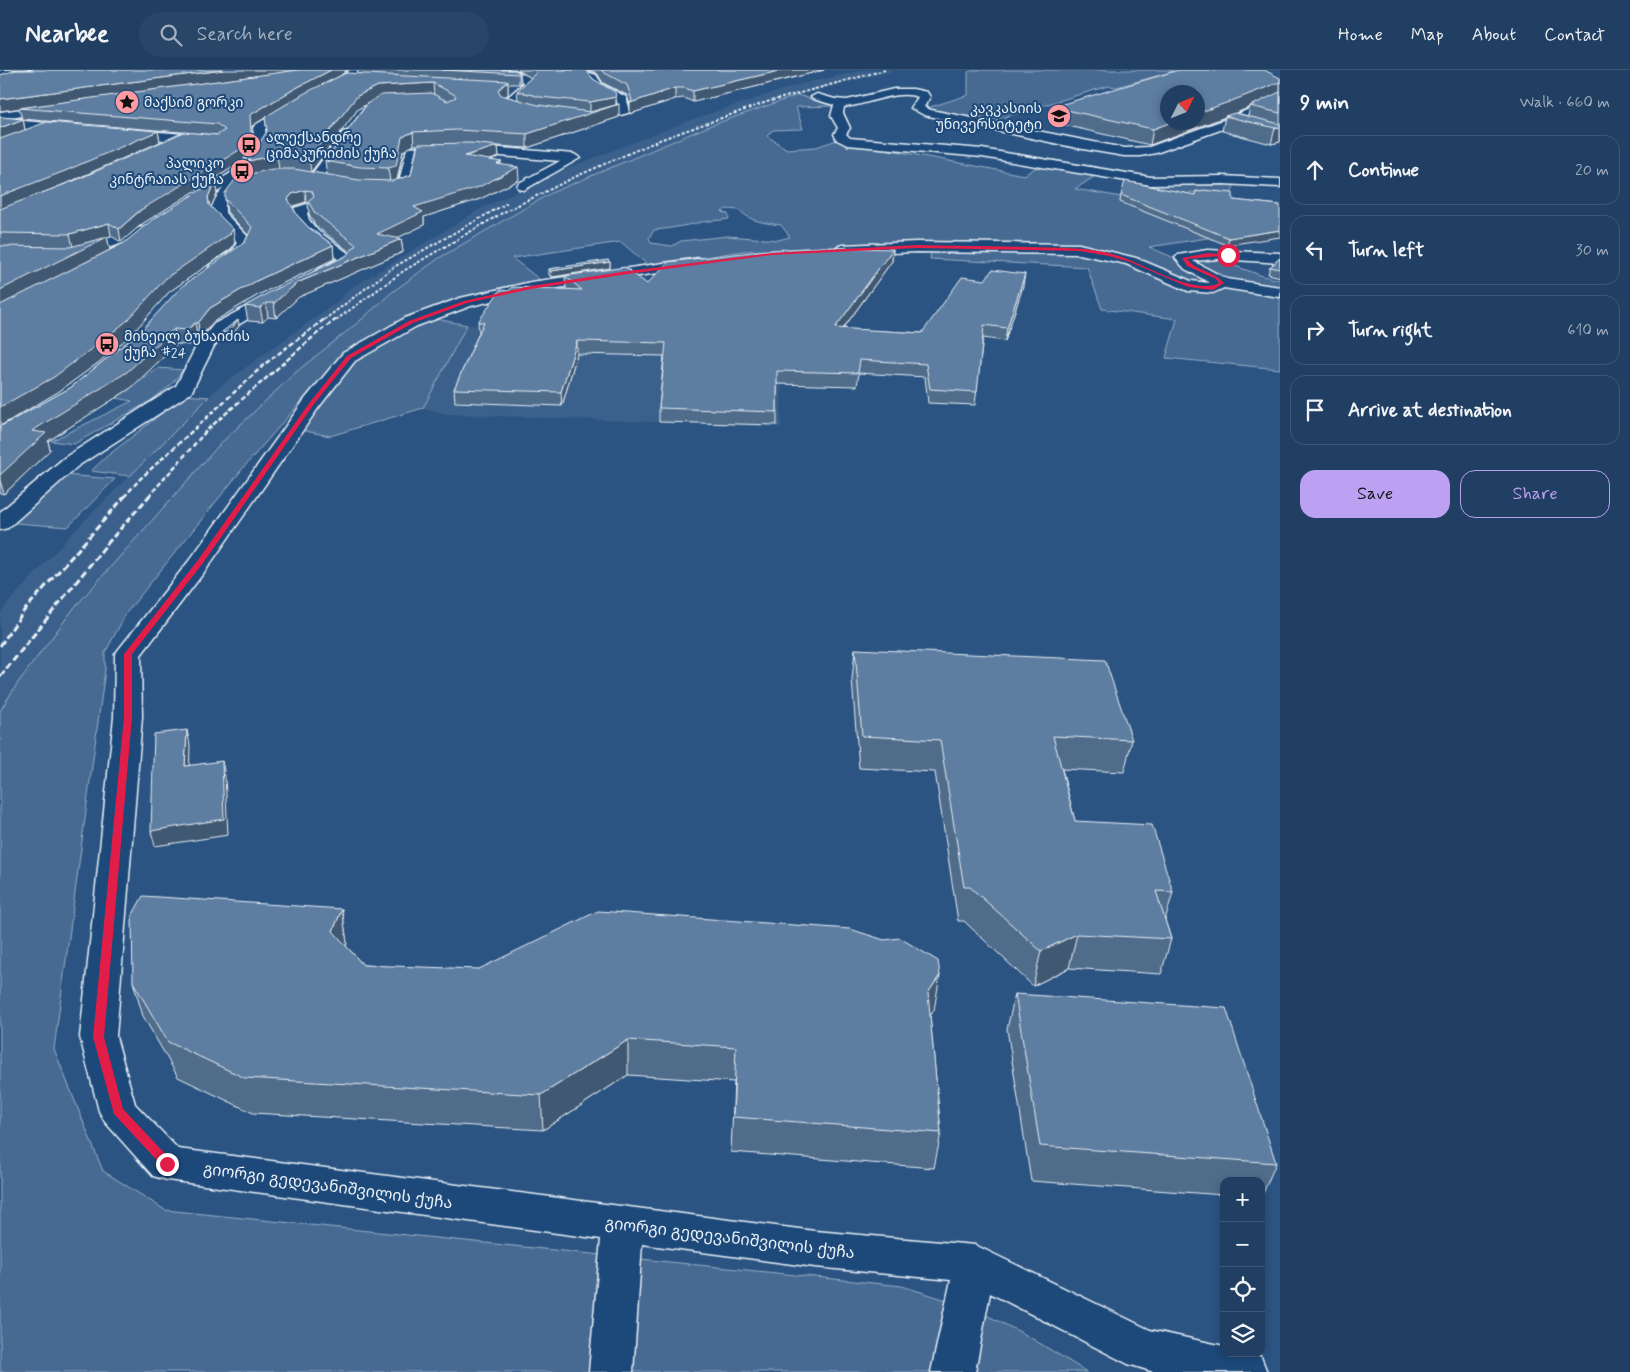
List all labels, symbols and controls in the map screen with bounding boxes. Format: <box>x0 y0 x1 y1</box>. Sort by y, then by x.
search box <box>139 12 489 57</box>
text: Nearbee <box>25 19 109 50</box>
icon: search <box>157 21 185 49</box>
text: Search here <box>197 22 293 47</box>
text: Home <box>1338 23 1383 47</box>
text: Map <box>1411 23 1444 47</box>
text: About <box>1472 23 1516 47</box>
text: Contact <box>1544 23 1605 47</box>
north arrow <box>1160 85 1205 130</box>
place icon: მაქსიმ გორკი <box>114 89 140 115</box>
text: 9 min <box>1300 89 1349 117</box>
text: Walk · 660 m <box>1519 92 1610 113</box>
place label: მაქსიმ გორკი <box>144 94 243 112</box>
place label: კავკასიის უნივერსიტეტი <box>935 100 1042 134</box>
school or university icon: კავკასიის უნივერსიტეტი <box>1046 103 1072 129</box>
place label: ალექსანდრე ციმაკურიძის ქუჩა <box>266 129 397 163</box>
bus stop icon: ალექსანდრე ციმაკურიძის ქუჩა <box>236 132 262 158</box>
place label: პალიკო კინტრაიას ქუჩა <box>109 155 224 189</box>
icon: ahead <box>1301 156 1329 184</box>
bus stop icon: პალიკო კინტრაიას ქუჩა <box>229 158 255 184</box>
text: Continue <box>1348 158 1419 183</box>
text: 20 m <box>1575 160 1609 181</box>
icon: left <box>1301 236 1329 264</box>
text: Turn left <box>1348 238 1424 263</box>
text: 30 m <box>1576 240 1609 261</box>
route start <box>1217 244 1240 267</box>
icon: right <box>1301 316 1329 344</box>
text: Turn right <box>1348 318 1432 343</box>
text: 610 m <box>1567 320 1609 341</box>
place label: მიხეილ ბუხაიძის ქუჩა #24 <box>124 328 250 362</box>
bus stop icon: მიხეილ ბუხაიძის ქუჩა #24 <box>94 331 120 357</box>
icon: arrive <box>1301 396 1329 424</box>
text: Arrive at destination <box>1348 398 1512 423</box>
button: Save <box>1300 470 1450 518</box>
button: Share <box>1460 470 1610 518</box>
route end <box>156 1153 179 1176</box>
street label: გიორგი გედევანიშვილის ქუჩა <box>202 1159 454 1214</box>
map controls <box>1220 1177 1265 1357</box>
button: + <box>1220 1177 1265 1222</box>
street label: გიორგი გედევანიშვილის ქუჩა <box>604 1213 856 1264</box>
button: − <box>1220 1222 1265 1267</box>
button: locate <box>1220 1267 1265 1312</box>
button: layers <box>1220 1312 1265 1357</box>

